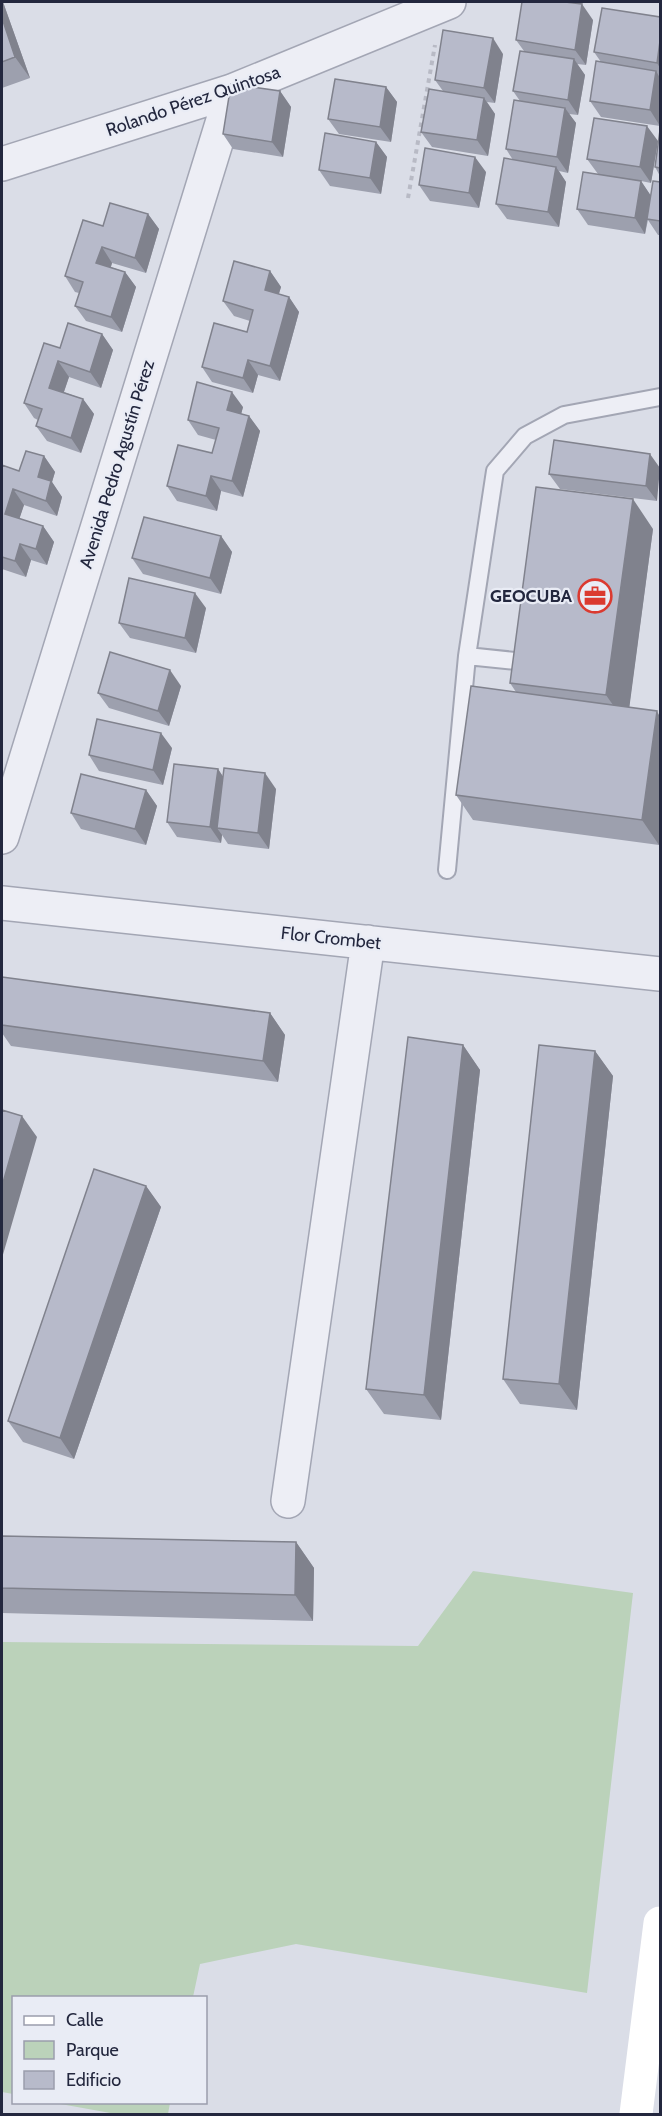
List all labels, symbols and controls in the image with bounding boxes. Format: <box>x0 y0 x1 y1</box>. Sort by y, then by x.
street label: Rolando Pérez Quintosa <box>103 61 283 141</box>
street label: Avenida Pedro Agustín Pérez <box>75 357 159 571</box>
office icon: GEOCUBA <box>577 578 613 614</box>
place label: GEOCUBA <box>490 585 573 607</box>
street label: Flor Crombet <box>280 922 382 954</box>
legend <box>12 1996 207 2104</box>
text: Calle <box>66 2009 103 2031</box>
text: Parque <box>66 2039 119 2061</box>
text: Edificio <box>66 2069 121 2091</box>

